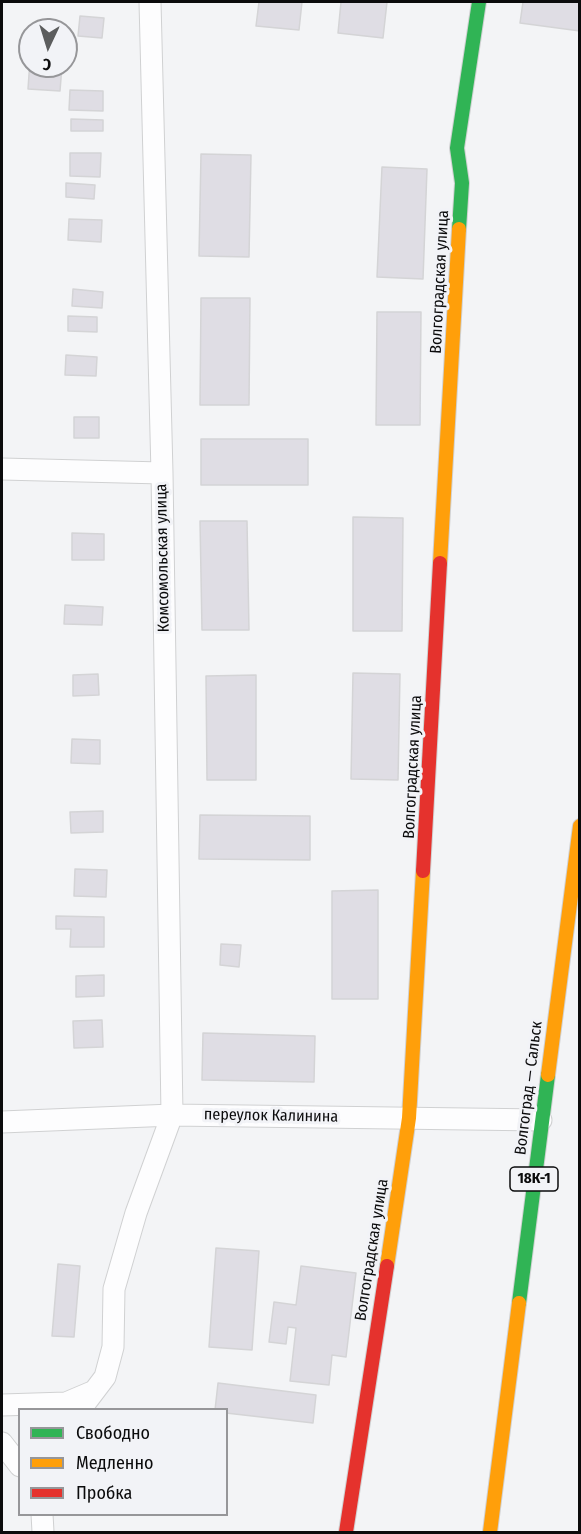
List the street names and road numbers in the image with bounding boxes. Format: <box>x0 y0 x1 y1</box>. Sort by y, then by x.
street label: Волгоградская улица <box>427 210 453 354</box>
street label: Комсомольская улица <box>152 483 174 633</box>
street label: Волгоградская улица <box>400 695 426 839</box>
street label: Волгоград — Сальск <box>511 1020 547 1156</box>
street label: переулок Калинина <box>204 1105 338 1127</box>
road number: 18К-1 <box>510 1167 558 1191</box>
street label: Волгоградская улица <box>351 1178 393 1322</box>

